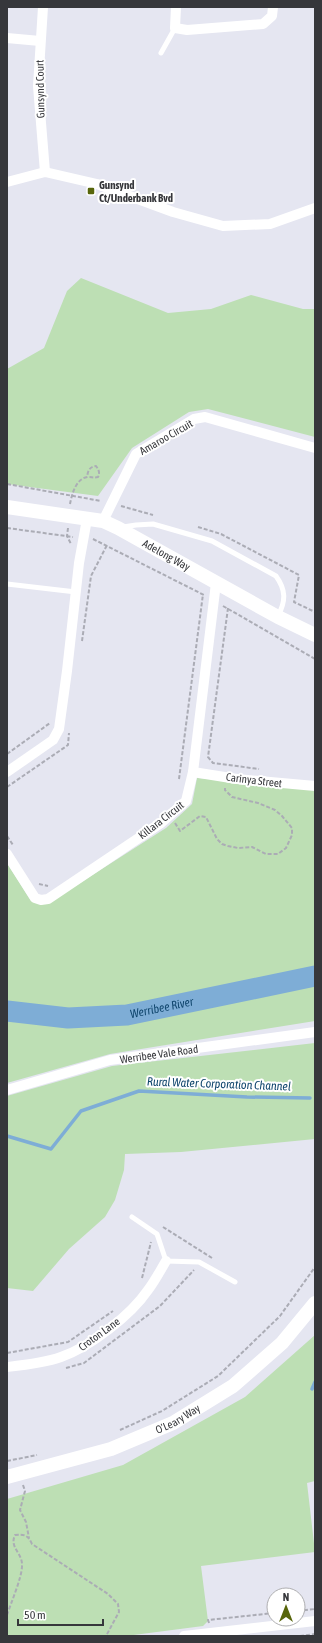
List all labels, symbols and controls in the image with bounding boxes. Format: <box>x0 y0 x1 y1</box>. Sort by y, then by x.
street label: Gunsynd Court <box>33 60 47 118</box>
place label: Gunsynd Ct/Underbank Bvd <box>99 179 173 204</box>
marker: Gunsynd Ct/Underbank Bvd <box>86 186 96 196</box>
street label: Amaroo Circuit <box>137 417 195 457</box>
street label: Adelong Way <box>141 537 193 573</box>
street label: Carinya Street <box>225 771 283 789</box>
street label: Killara Circuit <box>136 799 186 841</box>
water label: Werribee River <box>129 994 195 1021</box>
street label: Werribee Vale Road <box>119 1043 199 1065</box>
water label: Rural Water Corporation Channel <box>147 1074 291 1094</box>
street label: Croton Lane <box>76 1315 122 1353</box>
street label: O'Leary Way <box>154 1402 203 1436</box>
north arrow <box>266 1587 306 1627</box>
text: N <box>283 1591 289 1603</box>
scale bar <box>18 1601 103 1627</box>
text: 50 m <box>24 1608 46 1622</box>

